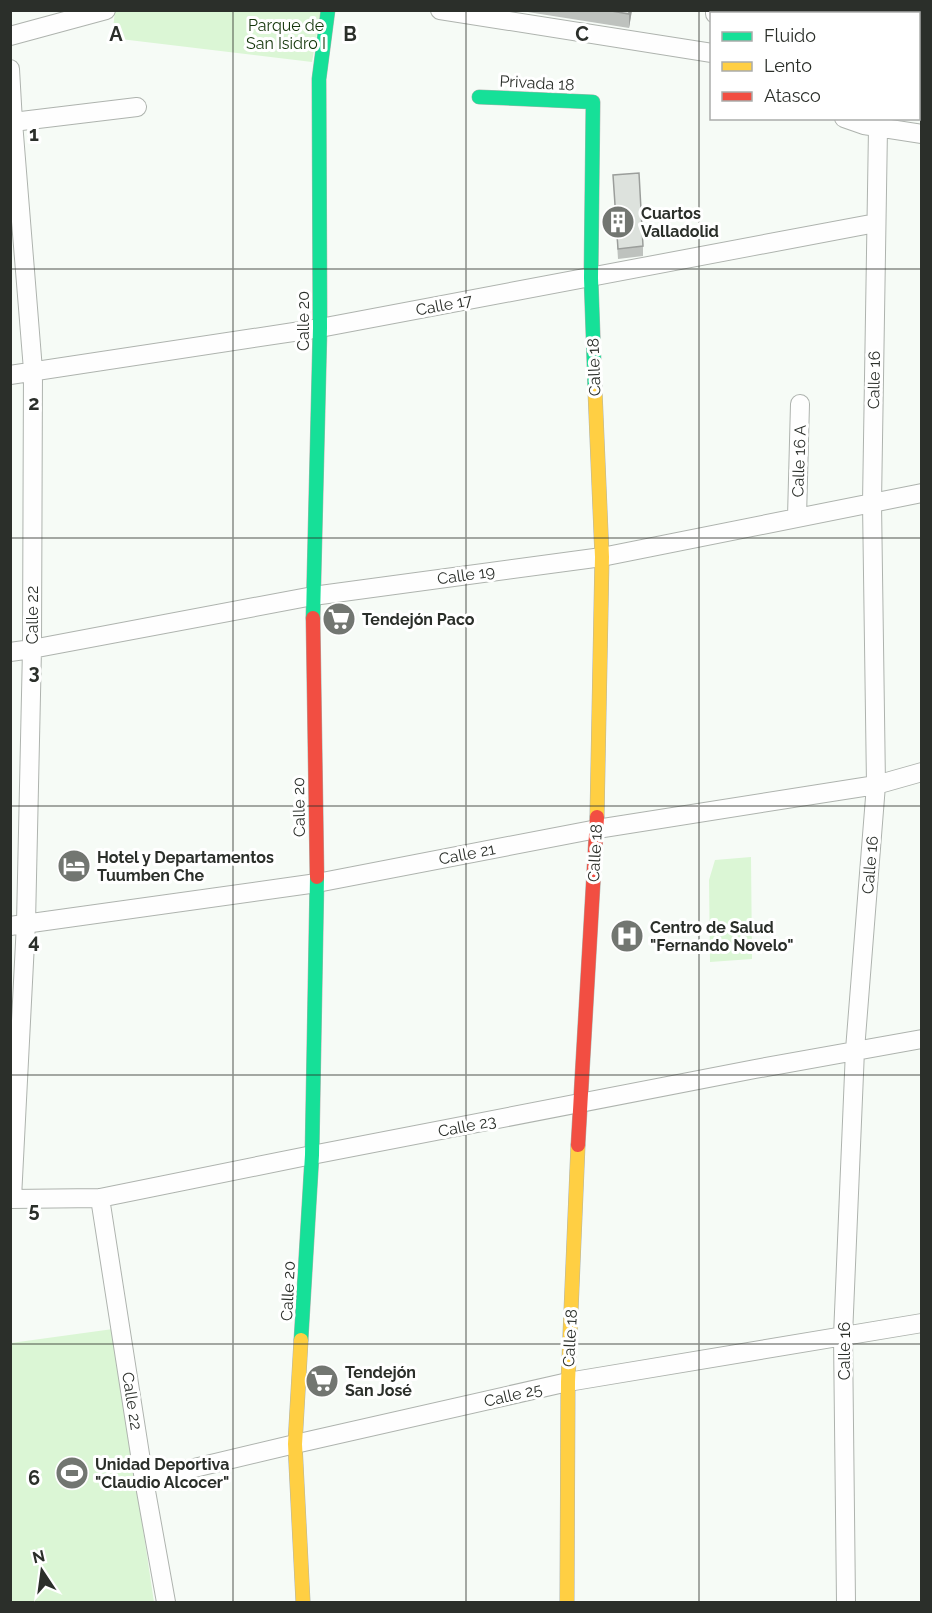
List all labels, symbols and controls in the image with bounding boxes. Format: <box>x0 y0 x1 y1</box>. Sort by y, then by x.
legend <box>710 12 920 120</box>
park label: Parque de San Isidro I <box>246 16 326 53</box>
text: A <box>109 22 123 46</box>
text: B <box>343 22 357 46</box>
text: C <box>575 22 589 46</box>
text: Fluido <box>764 25 816 46</box>
text: Lento <box>764 55 812 76</box>
street label: Privada 18 <box>499 72 575 94</box>
text: Atasco <box>764 85 821 106</box>
text: 1 <box>29 122 39 146</box>
building icon: Cuartos Valladolid <box>600 204 636 240</box>
place label: Cuartos Valladolid <box>641 204 719 241</box>
street label: Calle 17 <box>414 290 474 320</box>
street label: Calle 20 <box>294 291 313 351</box>
street label: Calle 18 <box>583 338 605 396</box>
street label: Calle 16 <box>864 351 884 409</box>
text: 2 <box>28 391 40 415</box>
street label: Calle 16 A <box>788 424 810 498</box>
street label: Calle 19 <box>436 562 496 588</box>
street label: Calle 22 <box>23 586 42 644</box>
supermarket icon: Tendejón Paco <box>321 601 357 637</box>
place label: Tendejón Paco <box>362 610 475 629</box>
text: 3 <box>28 660 40 684</box>
street label: Calle 20 <box>289 777 309 837</box>
street label: Calle 18 <box>584 823 606 883</box>
street label: Calle 16 <box>858 835 882 895</box>
street label: Calle 21 <box>437 839 497 869</box>
hotel icon: Hotel y Departamentos Tuumben Che <box>56 848 92 884</box>
place label: Hotel y Departamentos Tuumben Che <box>97 848 274 885</box>
hospital icon: Centro de Salud "Fernando Novelo" <box>609 918 645 954</box>
place label: Centro de Salud "Fernando Novelo" <box>650 918 793 955</box>
text: 4 <box>28 929 40 953</box>
street label: Calle 23 <box>436 1111 498 1141</box>
text: 5 <box>28 1198 40 1222</box>
street label: Calle 20 <box>277 1261 299 1321</box>
street label: Calle 18 <box>559 1308 581 1368</box>
street label: Calle 16 <box>835 1322 854 1380</box>
supermarket icon: Tendejón San José <box>304 1363 340 1399</box>
place label: Tendejón San José <box>345 1363 416 1400</box>
street label: Calle 22 <box>118 1371 146 1431</box>
street label: Calle 25 <box>482 1379 544 1411</box>
sports icon: Unidad Deportiva "Claudio Alcocer" <box>54 1455 90 1491</box>
place label: Unidad Deportiva "Claudio Alcocer" <box>95 1455 229 1492</box>
text: 6 <box>28 1466 40 1490</box>
north arrow <box>12 1541 72 1601</box>
text: N <box>31 1546 47 1568</box>

